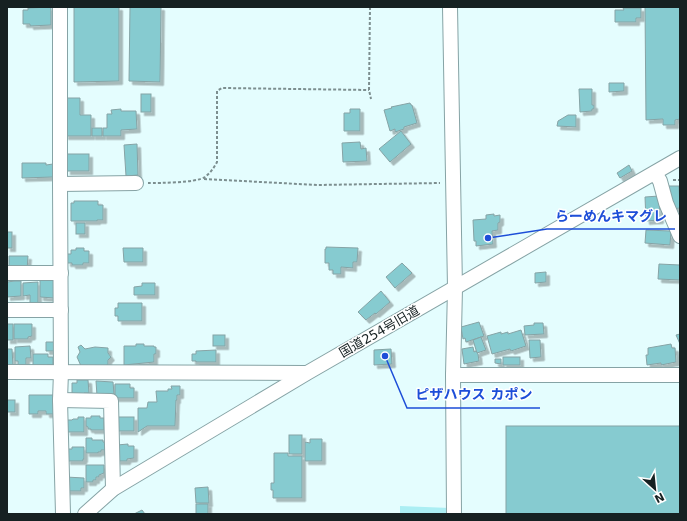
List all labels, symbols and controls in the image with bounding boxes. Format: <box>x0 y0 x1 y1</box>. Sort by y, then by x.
callout: らーめんキマグレ <box>547 203 675 229</box>
text: らーめんキマグレ <box>555 208 667 224</box>
street label: 国道254号旧道 <box>337 302 422 360</box>
callout: ピザハウス カポン <box>407 382 540 408</box>
text: ピザハウス カポン <box>416 386 532 402</box>
north arrow <box>635 469 675 509</box>
text: N <box>652 490 666 505</box>

